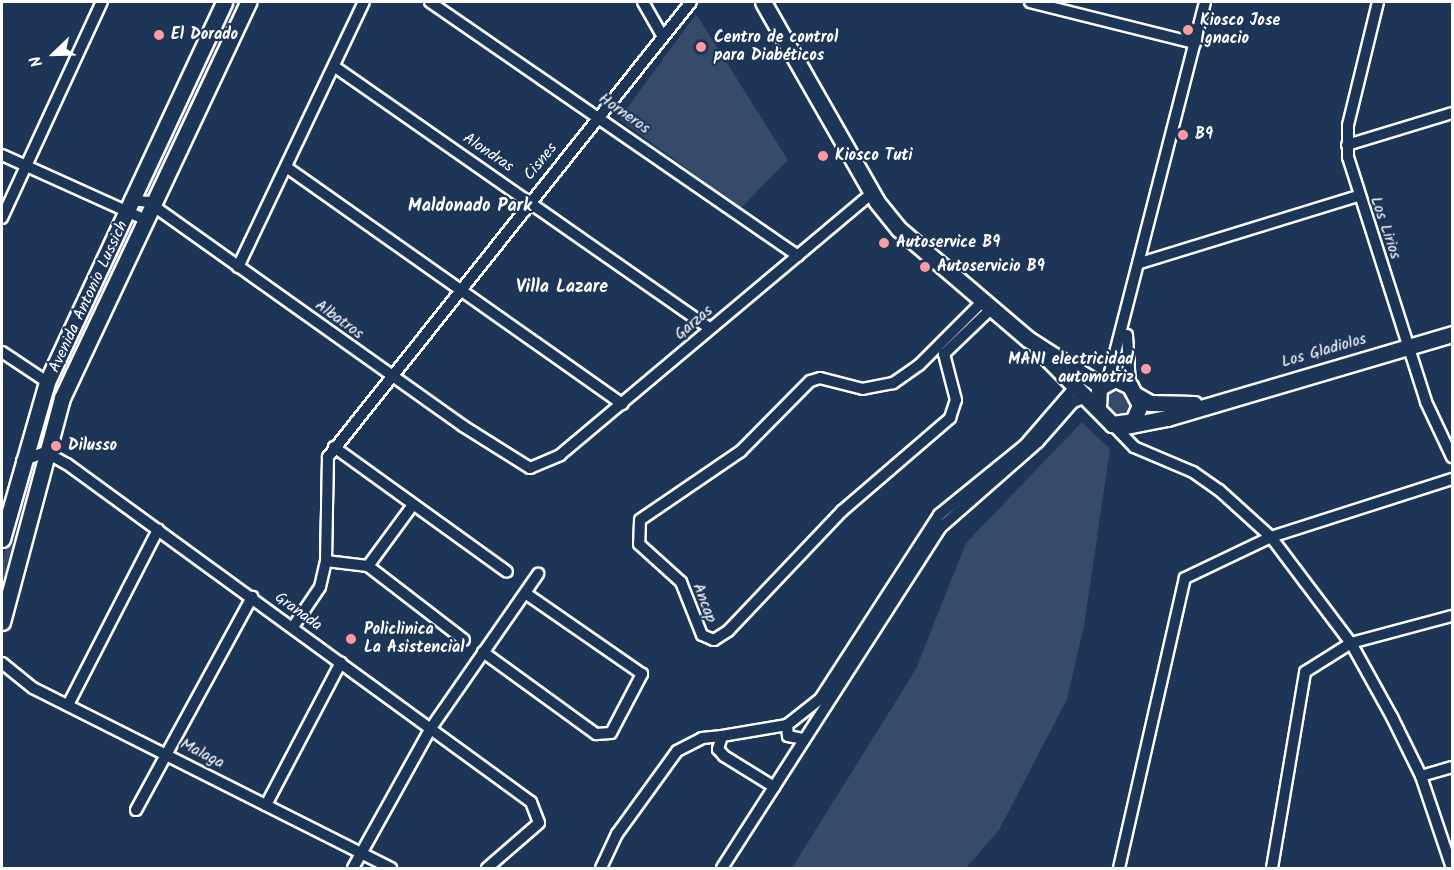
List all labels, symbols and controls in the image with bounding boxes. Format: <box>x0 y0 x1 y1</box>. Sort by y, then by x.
place label: Kiosco Jose Ignacio <box>1200 11 1280 49</box>
marker: Kiosco Jose Ignacio <box>1181 23 1195 37</box>
north arrow <box>24 24 84 84</box>
place label: El Dorado <box>171 25 238 45</box>
marker: El Dorado <box>152 28 166 42</box>
place label: Centro de control para Diabéticos <box>714 28 838 66</box>
marker: Centro de control para Diabéticos <box>692 38 710 56</box>
text: N <box>23 52 50 71</box>
street label: Horneros <box>595 89 653 139</box>
place label: B9 <box>1195 125 1213 145</box>
marker: B9 <box>1176 128 1190 142</box>
street label: Alondras <box>459 129 517 177</box>
street label: Cisnes <box>520 139 562 185</box>
place label: Kiosco Tuti <box>835 146 913 166</box>
marker: Kiosco Tuti <box>816 149 830 163</box>
street label: Los Lirios <box>1365 194 1405 262</box>
district label: Maldonado Park <box>408 196 532 218</box>
street label: Avenida Antonio Lussich <box>45 218 133 376</box>
place label: Autoservice B9 <box>896 233 1000 253</box>
marker: Autoservice B9 <box>877 236 891 250</box>
place label: Autoservicio B9 <box>937 257 1045 277</box>
marker: Autoservicio B9 <box>918 260 932 274</box>
district label: Villa Lazare <box>516 277 608 299</box>
street label: Albatros <box>311 296 367 344</box>
street label: Garzas <box>671 302 717 344</box>
street label: Los Gladiolos <box>1279 330 1369 372</box>
place label: MANI electricidad automotriz <box>1008 350 1134 388</box>
marker: MANI electricidad automotriz <box>1139 362 1153 376</box>
place label: Dilusso <box>68 436 117 456</box>
marker: Dilusso <box>49 439 63 453</box>
street label: Ancap <box>688 581 720 625</box>
street label: Granada <box>270 588 326 636</box>
place label: Policlinica La Asistencial <box>364 620 465 658</box>
marker: Policlinica La Asistencial <box>342 630 360 648</box>
street label: Malaga <box>177 735 227 773</box>

